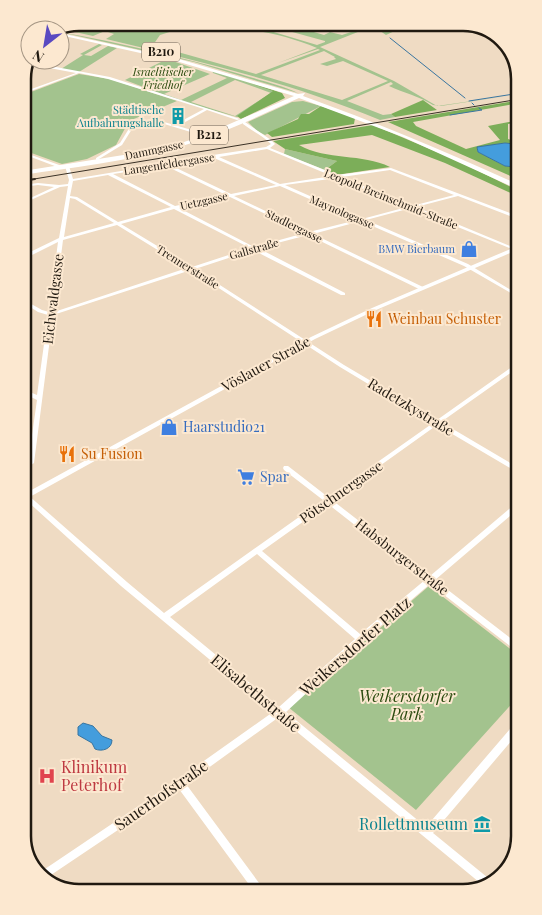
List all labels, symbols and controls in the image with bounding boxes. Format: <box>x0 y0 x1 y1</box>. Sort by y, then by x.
north arrow <box>20 20 70 70</box>
road number: B210 <box>142 42 180 62</box>
text: N <box>29 46 47 67</box>
park label: Israelitischer Friedhof <box>132 64 194 92</box>
place label: Städtische Aufbahrungshalle <box>76 102 164 130</box>
building icon: Städtische Aufbahrungshalle <box>168 106 188 126</box>
road number: B212 <box>190 126 228 144</box>
street label: Dammgasse <box>123 136 185 163</box>
street label: Langenfeldergasse <box>122 149 216 178</box>
street label: Leopold Breinschmid-Straße <box>322 165 461 232</box>
street label: Uetzgasse <box>179 188 230 213</box>
street label: Maynologasse <box>308 191 377 232</box>
street label: Stadlergasse <box>263 205 326 246</box>
street label: Gallstraße <box>227 234 281 263</box>
shop icon: BMW Bierbaum <box>459 239 479 259</box>
street label: Trennerstraße <box>154 241 223 292</box>
place label: BMW Bierbaum <box>378 241 455 256</box>
street label: Eichwaldgasse <box>38 253 67 345</box>
restaurant icon: Weinbau Schuster <box>364 309 384 329</box>
place label: Weinbau Schuster <box>387 309 502 328</box>
street label: Vöslauer Straße <box>217 331 313 396</box>
street label: Radetzkystraße <box>365 373 458 440</box>
shop icon: Haarstudio21 <box>159 417 179 437</box>
place label: Haarstudio21 <box>183 417 265 436</box>
restaurant icon: Su Fusion <box>57 444 77 464</box>
place label: Su Fusion <box>81 444 143 463</box>
street label: Pötschnergasse <box>295 456 386 527</box>
supermarket icon: Spar <box>236 467 256 487</box>
place label: Spar <box>260 467 290 486</box>
street label: Habsburgerstraße <box>351 514 453 599</box>
street label: Weikersdorfer Platz <box>294 591 415 700</box>
street label: Elisabethstraße <box>207 649 306 737</box>
park label: Weikersdorfer Park <box>359 685 456 724</box>
street label: Sauerhofstraße <box>110 755 212 835</box>
place label: Klinikum Peterhof <box>61 756 127 795</box>
hospital icon: Klinikum Peterhof <box>37 766 57 786</box>
place label: Rollettmuseum <box>359 813 468 834</box>
museum icon: Rollettmuseum <box>472 814 492 834</box>

